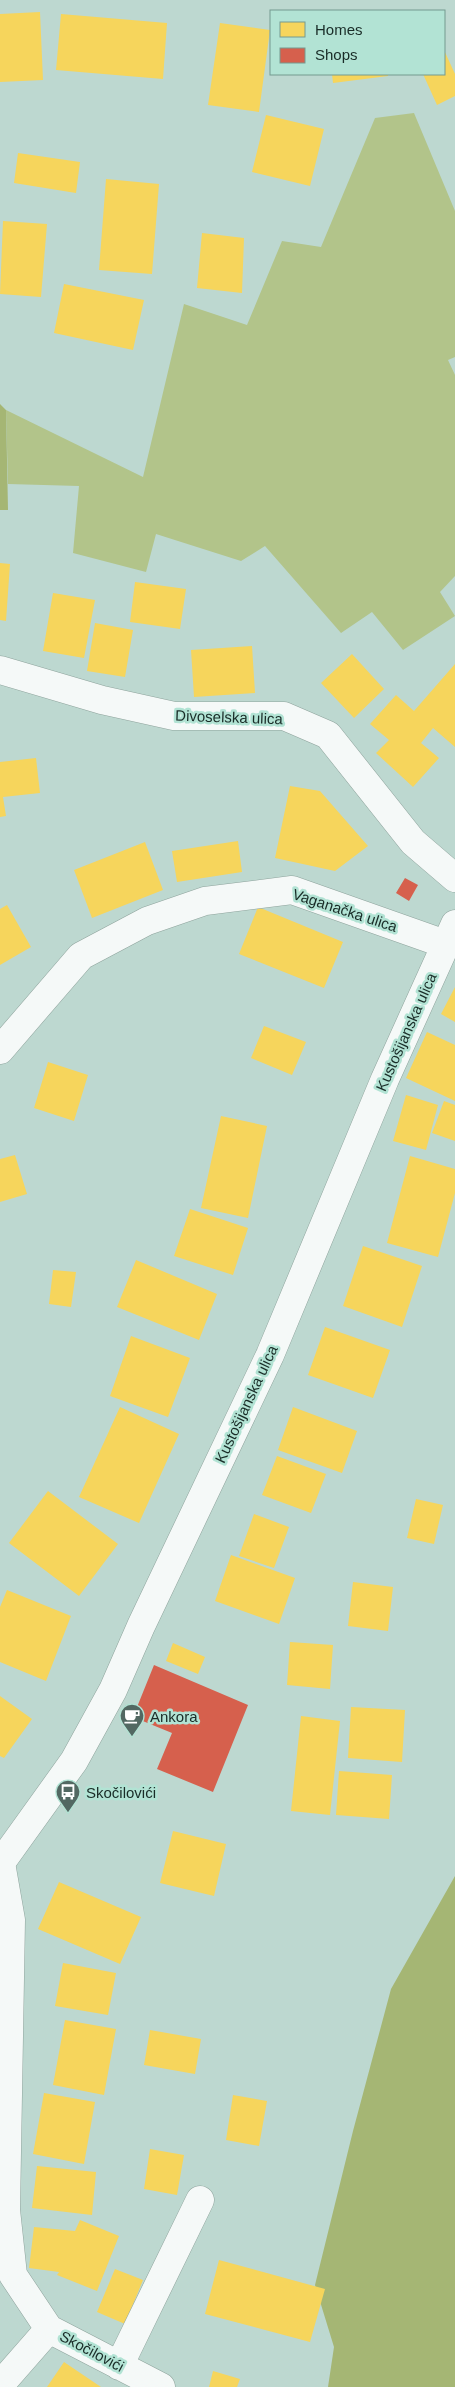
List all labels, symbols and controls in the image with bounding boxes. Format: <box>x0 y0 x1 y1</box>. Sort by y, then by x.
legend <box>270 10 445 75</box>
text: Homes <box>315 21 363 38</box>
text: Shops <box>315 46 358 63</box>
street label: Divoselska ulica <box>175 707 284 727</box>
street label: Vaganačka ulica <box>291 885 400 935</box>
street label: Kustošijanska ulica <box>372 970 440 1094</box>
street label: Kustošijanska ulica <box>211 1342 281 1465</box>
cafe icon: Ankora <box>119 1703 145 1737</box>
place label: Ankora <box>150 1708 198 1725</box>
bus stop icon: Skočilovići <box>55 1779 81 1813</box>
place label: Skočilovići <box>86 1784 156 1801</box>
street label: Skočilovići <box>57 2327 127 2375</box>

